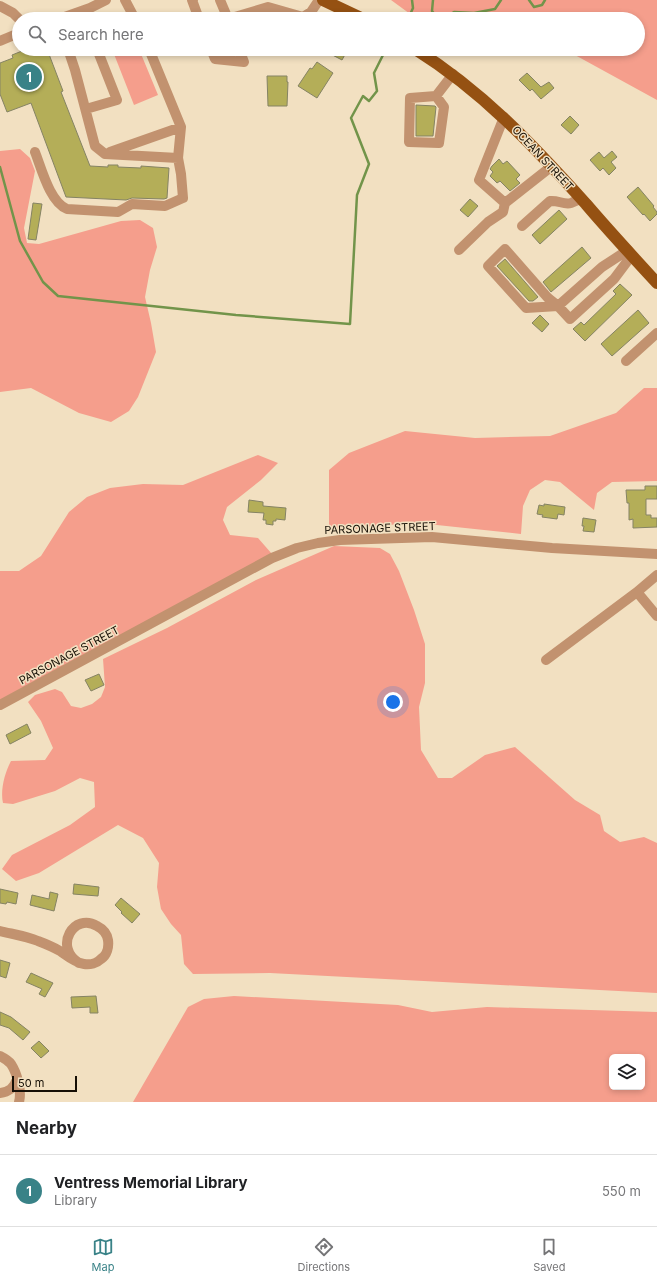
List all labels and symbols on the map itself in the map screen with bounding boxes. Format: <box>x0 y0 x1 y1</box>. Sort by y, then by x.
pin: 1 <box>16 62 42 92</box>
street label: OCEAN STREET <box>509 123 577 193</box>
street label: PARSONAGE STREET <box>324 519 436 537</box>
street label: PARSONAGE STREET <box>17 623 121 687</box>
your location <box>383 692 403 712</box>
scale bar <box>12 1074 77 1093</box>

